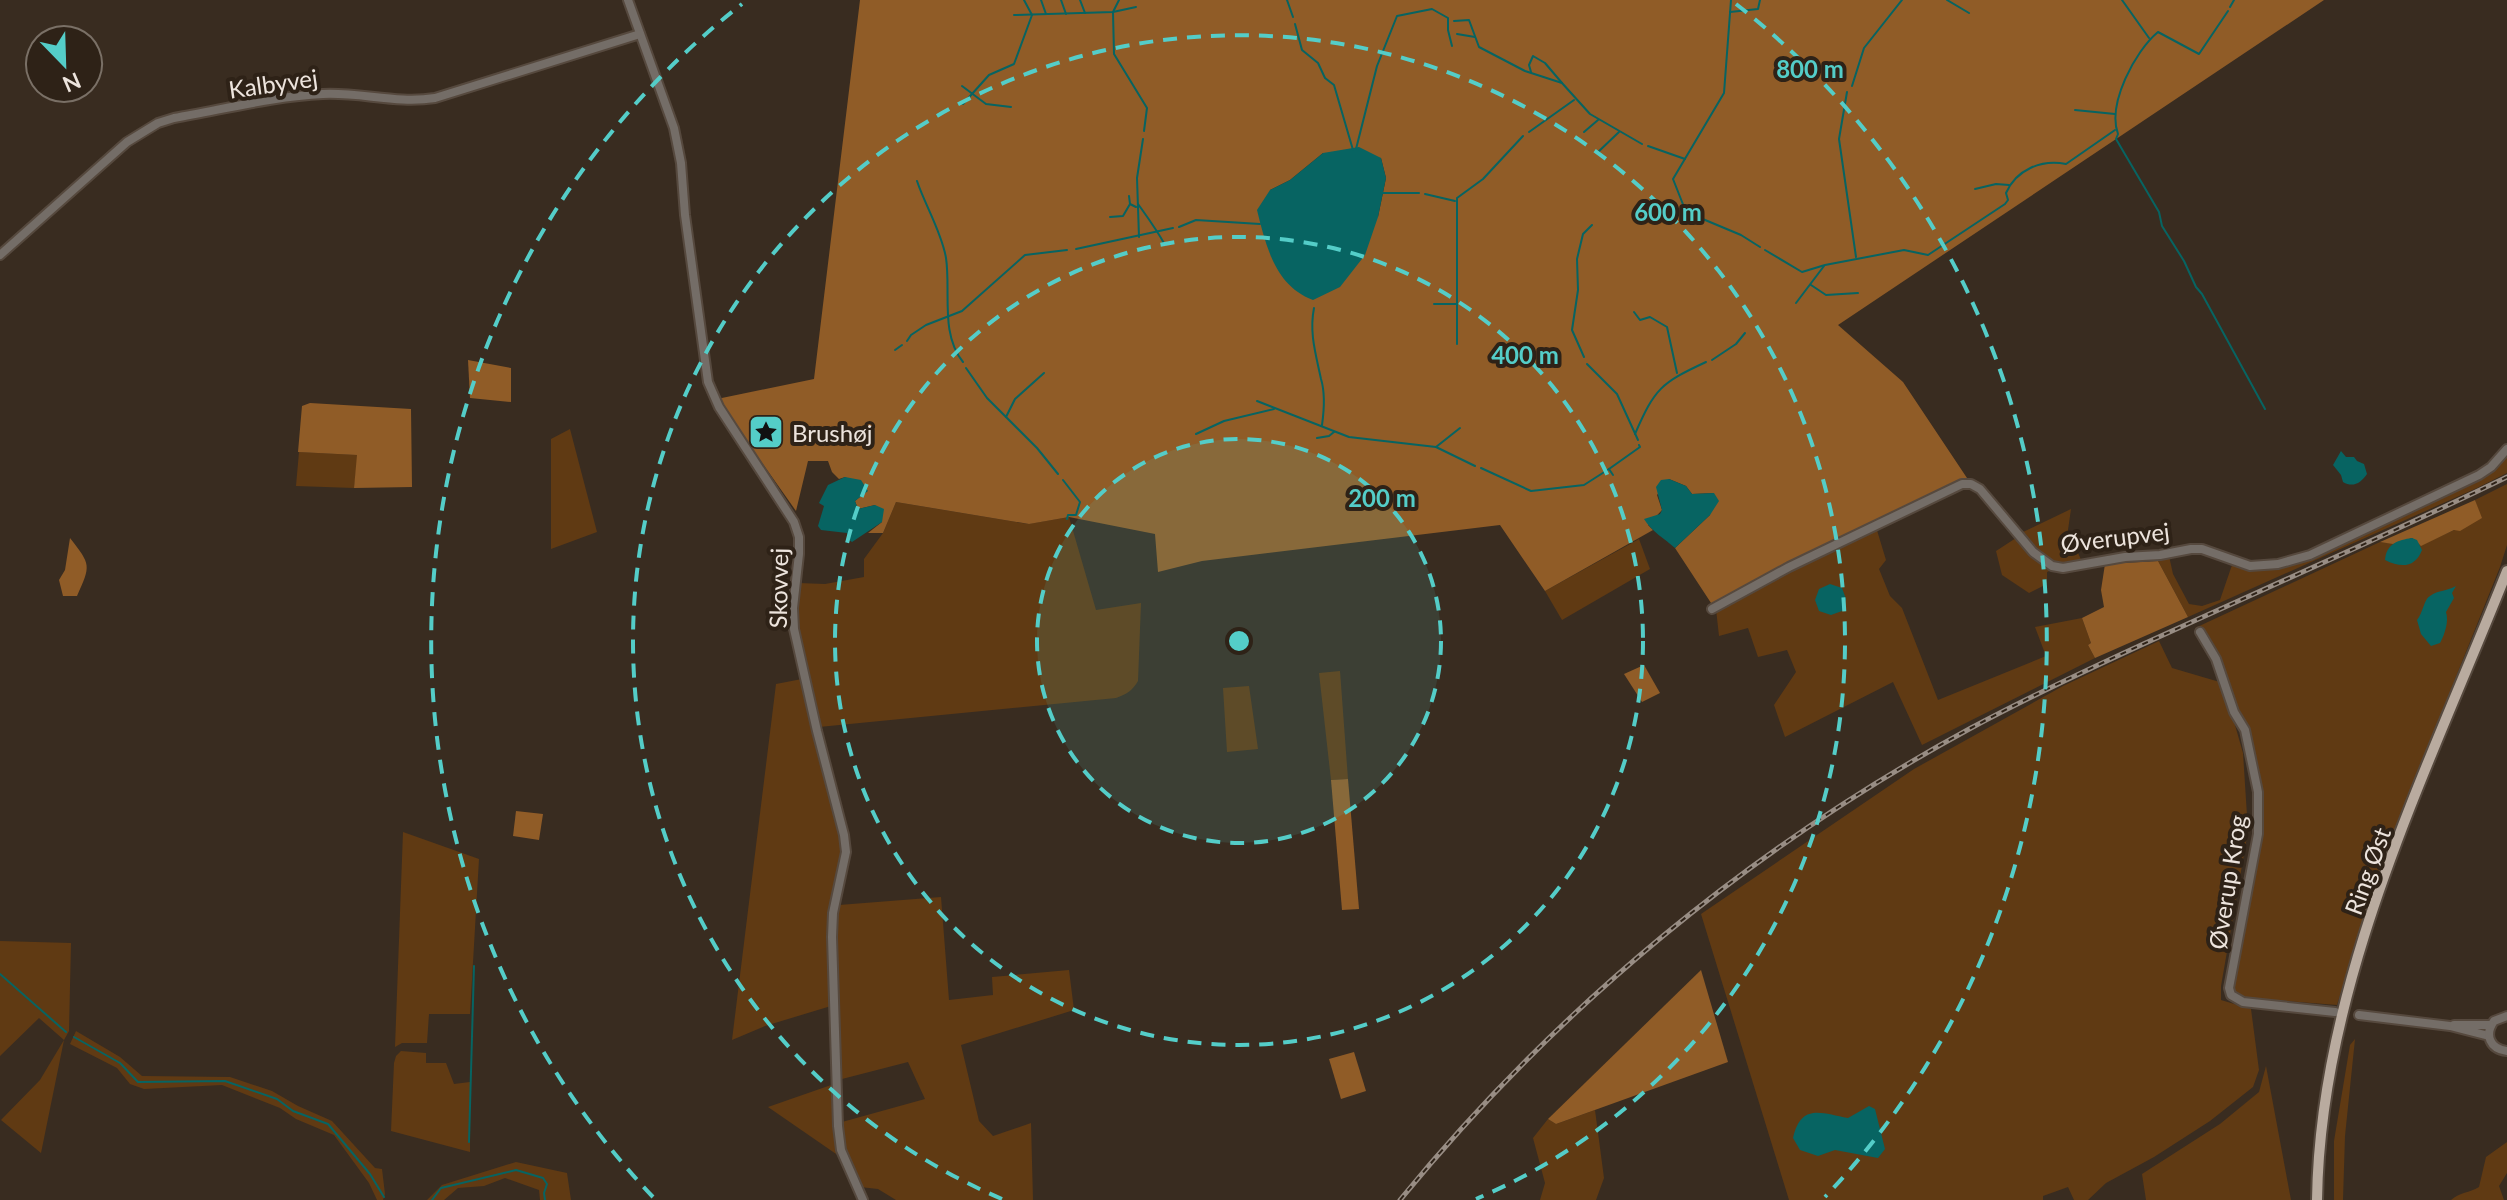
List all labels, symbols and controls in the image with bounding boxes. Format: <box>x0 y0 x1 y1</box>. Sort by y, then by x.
north arrow <box>24 24 104 104</box>
text: 800 m <box>1776 54 1844 83</box>
street label: Kalbyvej <box>227 62 319 104</box>
text: N <box>59 67 85 99</box>
text: 600 m <box>1634 197 1702 226</box>
text: 400 m <box>1491 340 1559 369</box>
place icon: Brushøj <box>747 413 785 451</box>
place label: Brushøj <box>792 418 873 447</box>
text: 200 m <box>1348 483 1416 512</box>
street label: Øverupvej <box>2059 516 2171 558</box>
street label: Skovvej <box>763 548 793 628</box>
centre of rings <box>1225 627 1253 655</box>
street label: Øverup Krog <box>2202 813 2252 951</box>
street label: Ring Øst <box>2338 823 2396 919</box>

